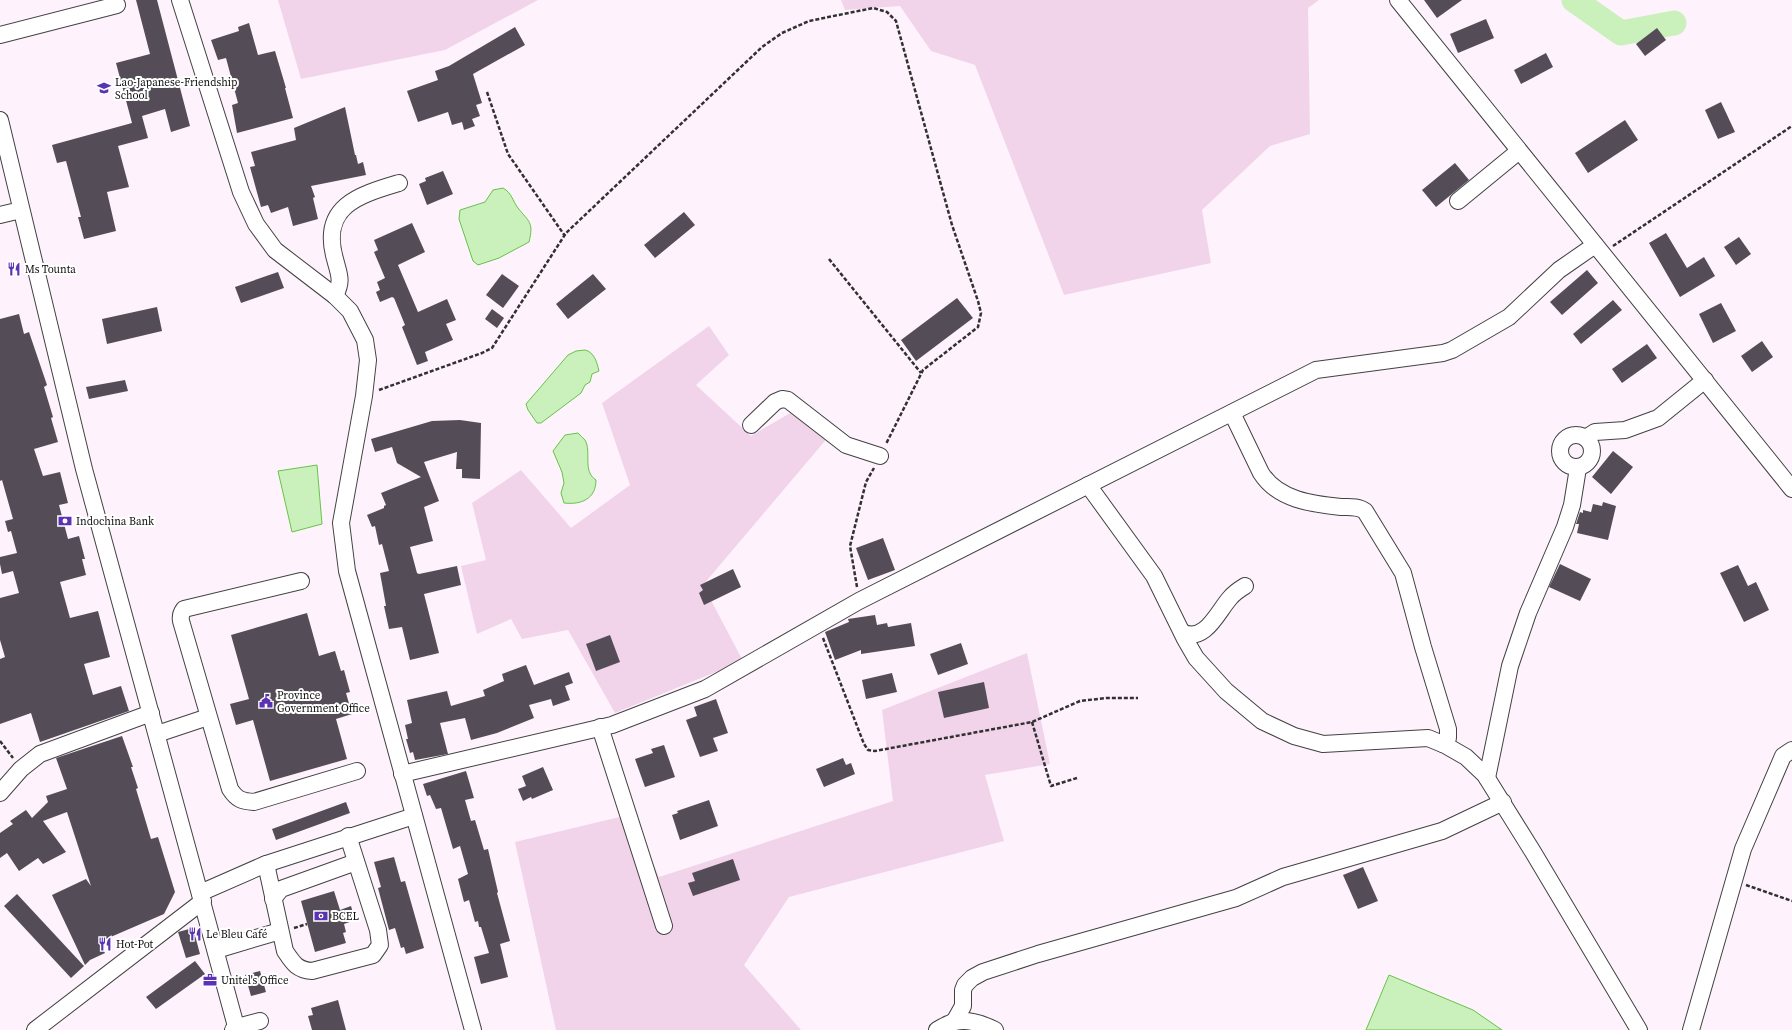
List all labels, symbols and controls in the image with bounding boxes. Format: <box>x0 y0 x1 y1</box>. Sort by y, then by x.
place label: Lao-Japanese-Friendship School <box>115 75 237 103</box>
school or university icon: Lao-Japanese-Friendship School <box>96 80 112 96</box>
restaurant icon: Ms Tounta <box>6 261 22 277</box>
place label: Ms Tounta <box>25 262 76 277</box>
bank icon: Indochina Bank <box>57 513 73 529</box>
place label: Indochina Bank <box>76 514 155 529</box>
place label: Province Government Office <box>277 688 370 716</box>
public building icon: Province Government Office <box>258 693 274 709</box>
bank icon: BCEL <box>313 908 329 924</box>
place label: BCEL <box>332 909 359 924</box>
restaurant icon: Le Bleu Café <box>187 926 203 942</box>
place label: Le Bleu Café <box>206 927 268 942</box>
restaurant icon: Hot-Pot <box>97 936 113 952</box>
place label: Hot-Pot <box>116 937 154 952</box>
office icon: Unitel's Office <box>202 972 218 988</box>
place label: Unitel's Office <box>221 973 289 988</box>

